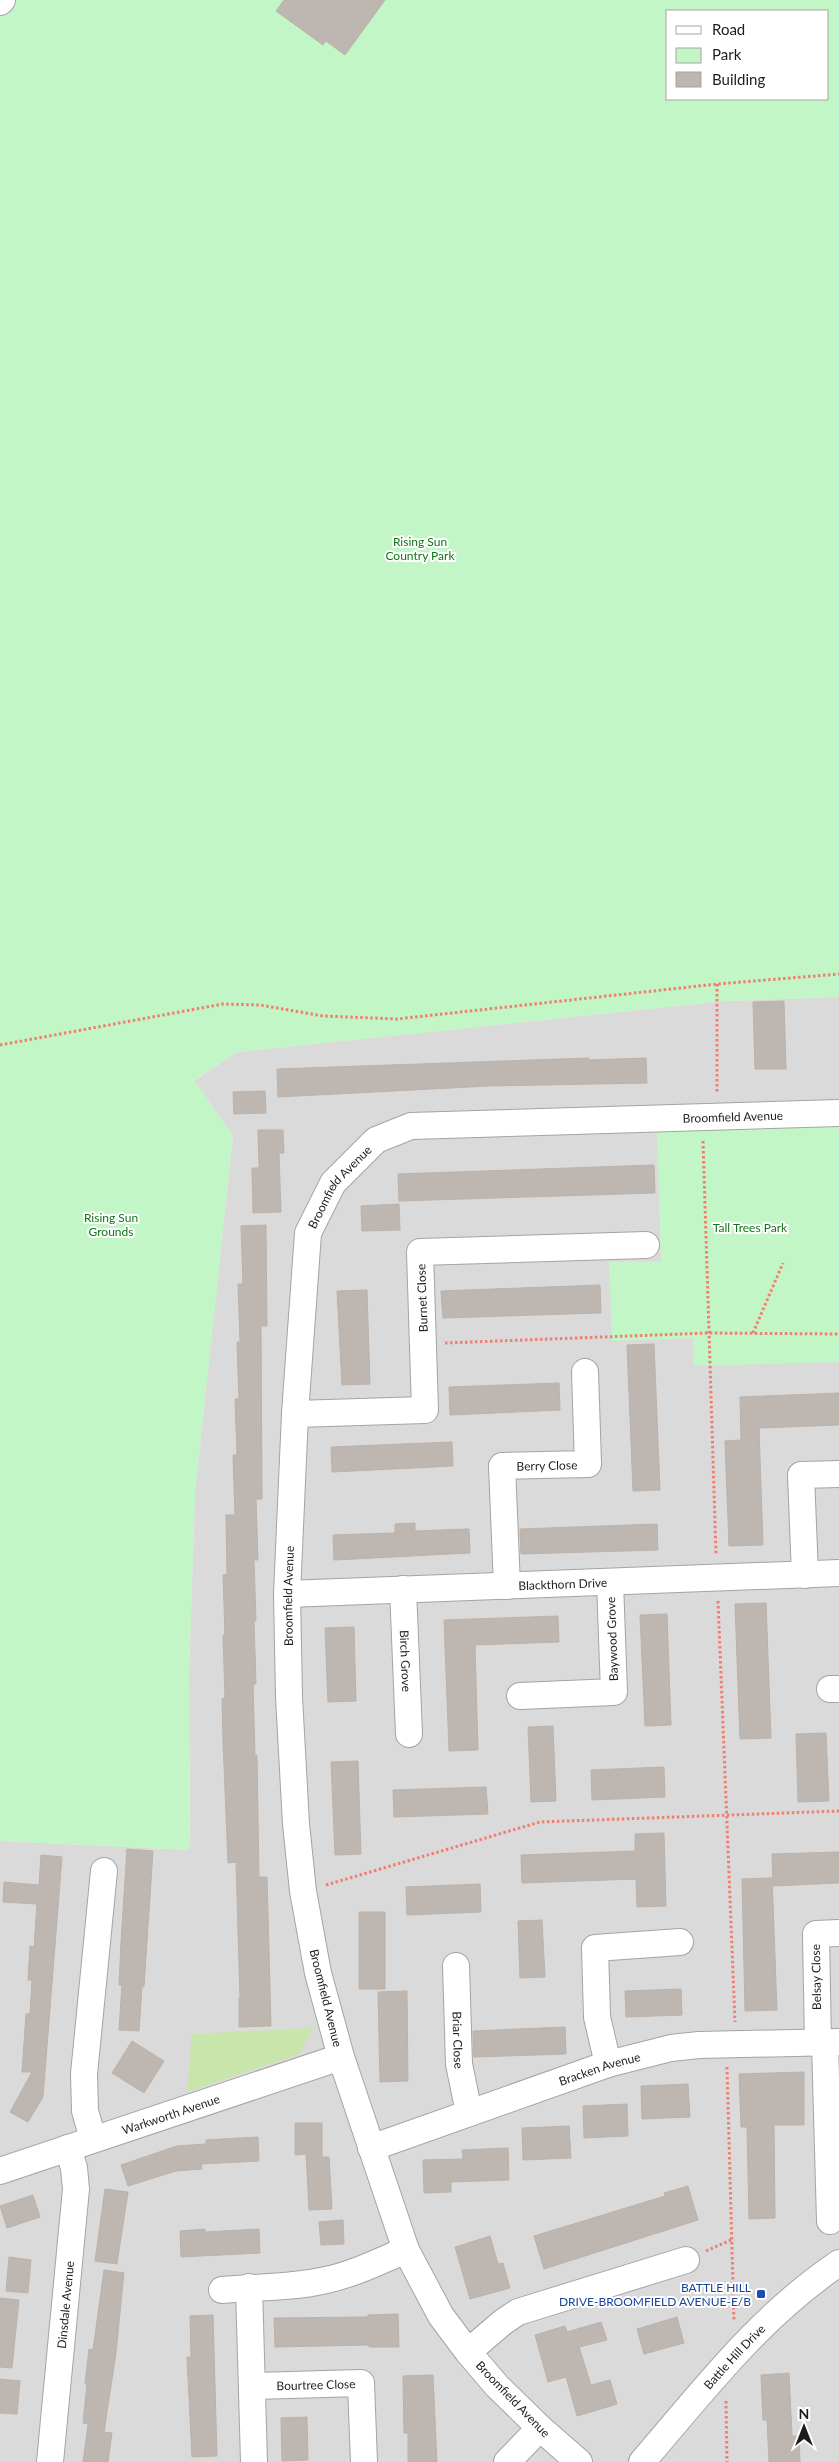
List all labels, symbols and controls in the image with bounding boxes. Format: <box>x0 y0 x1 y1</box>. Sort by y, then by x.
legend <box>666 10 829 100</box>
text: Road <box>712 20 745 38</box>
text: Park <box>712 45 742 63</box>
text: Building <box>712 70 765 88</box>
park label: Rising Sun Country Park <box>385 534 455 563</box>
street label: Broomfield Avenue <box>682 1107 783 1125</box>
street label: Broomfield Avenue <box>304 1142 374 1231</box>
park label: Rising Sun Grounds <box>84 1210 138 1239</box>
park label: Tall Trees Park <box>713 1220 788 1235</box>
street label: Burnet Close <box>413 1264 431 1332</box>
street label: Berry Close <box>516 1457 578 1473</box>
street label: Broomfield Avenue <box>279 1545 297 1646</box>
street label: Blackthorn Drive <box>518 1574 608 1593</box>
street label: Baywood Grove <box>603 1597 621 1681</box>
street label: Birch Grove <box>397 1630 415 1692</box>
street label: Belsay Close <box>808 1944 824 2010</box>
street label: Broomfield Avenue <box>307 1948 345 2048</box>
street label: Briar Close <box>450 2011 467 2070</box>
street label: Bracken Avenue <box>557 2049 642 2088</box>
street label: Warkworth Avenue <box>120 2091 222 2137</box>
street label: Dinsdale Avenue <box>53 2260 77 2349</box>
place label: BATTLE HILL DRIVE-BROOMFIELD AVENUE-E/B <box>559 2280 751 2309</box>
marker: BATTLE HILL DRIVE-BROOMFIELD AVENUE-E/B <box>755 2288 767 2300</box>
street label: Battle Hill Drive <box>700 2321 768 2392</box>
street label: Broomfield Avenue <box>473 2358 553 2440</box>
street label: Bourtree Close <box>276 2376 356 2393</box>
north arrow <box>779 2402 829 2452</box>
text: N <box>799 2405 809 2422</box>

